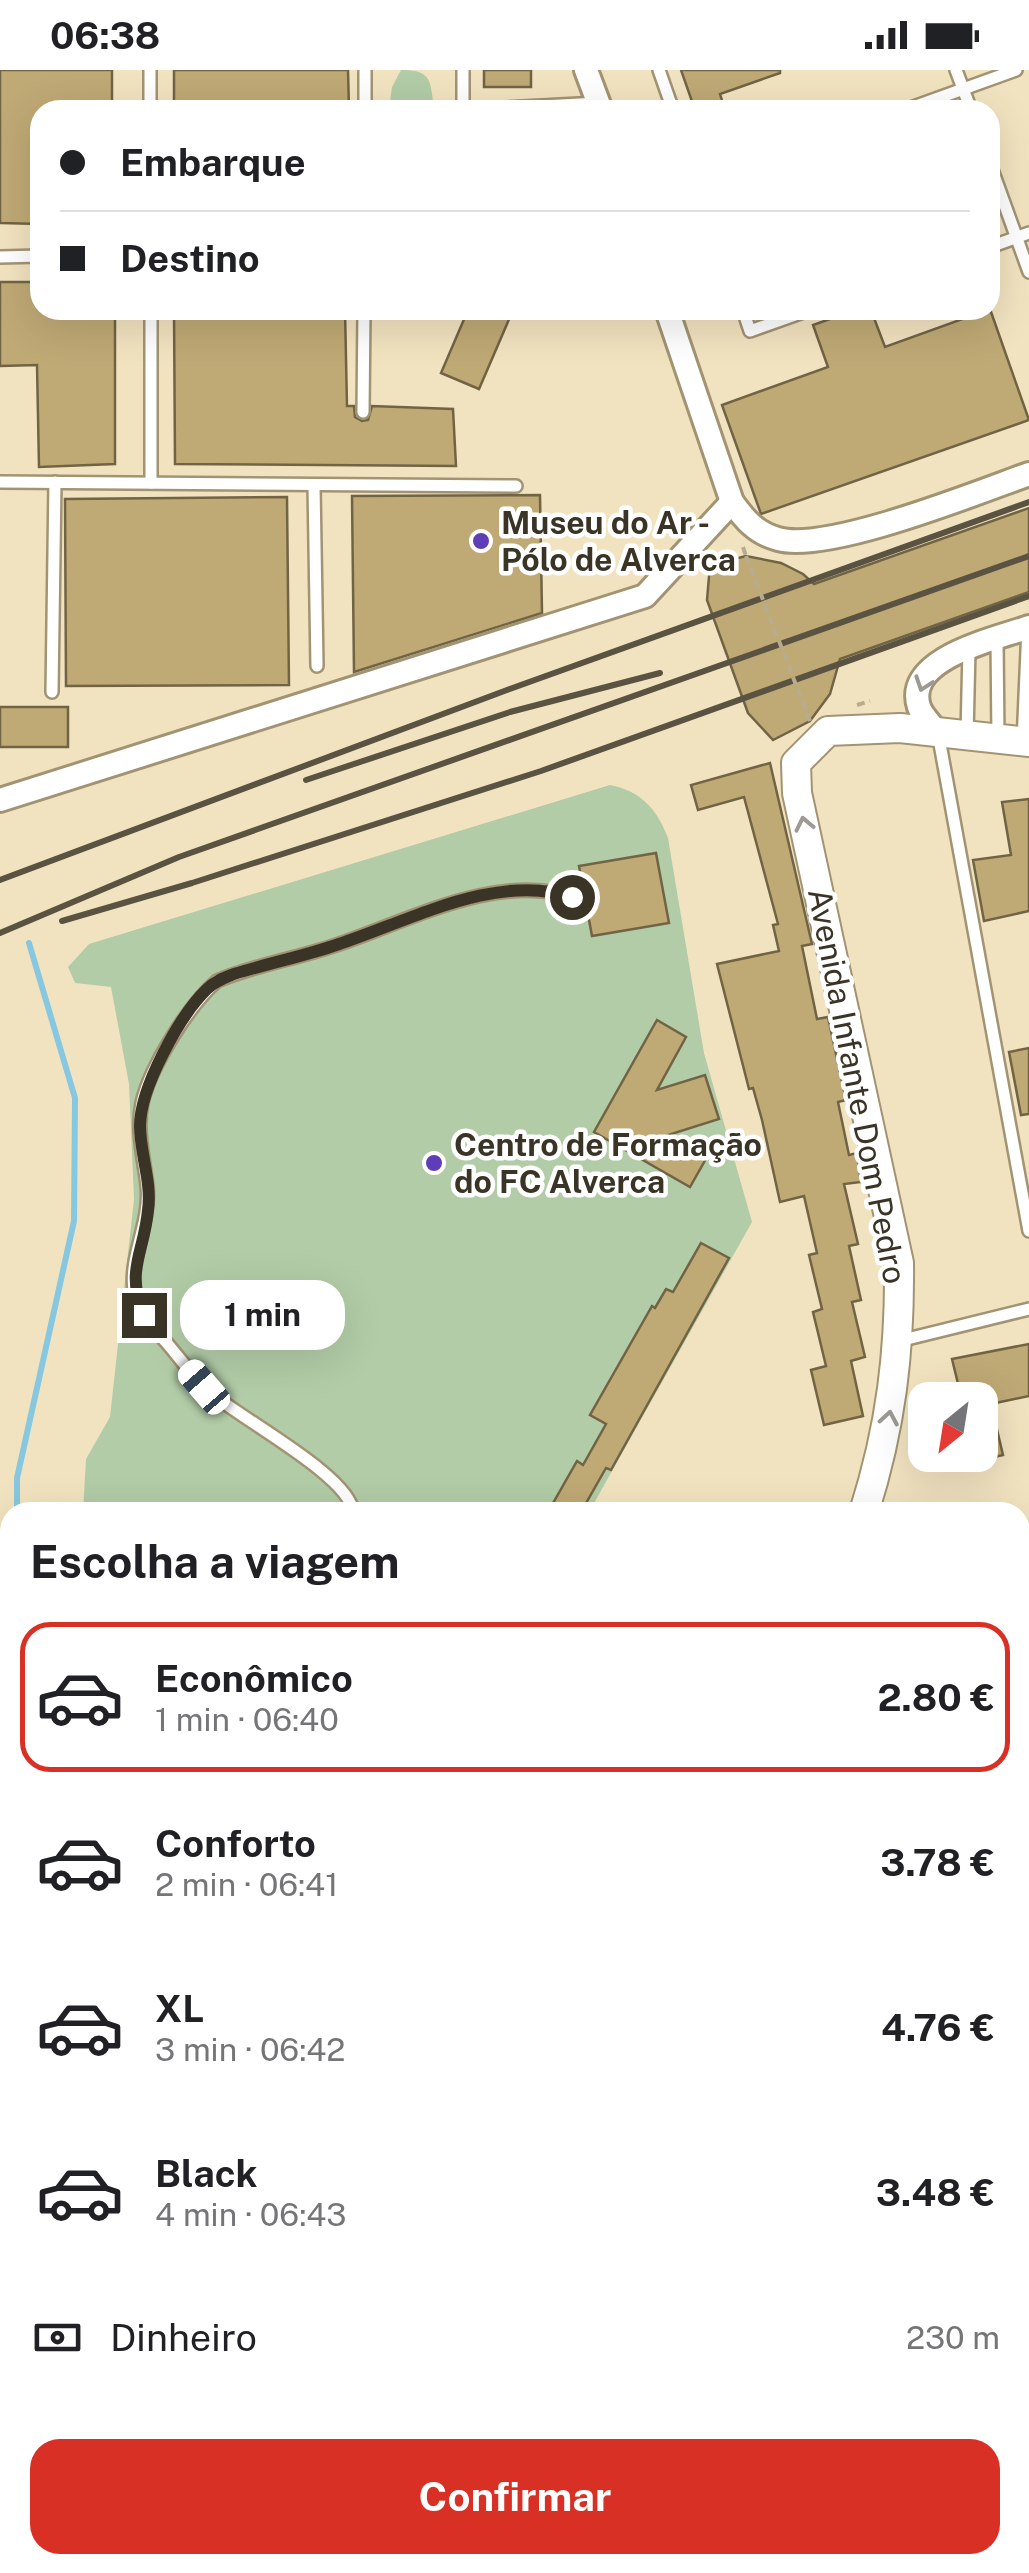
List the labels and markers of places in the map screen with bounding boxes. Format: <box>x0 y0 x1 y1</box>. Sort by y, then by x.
place label: Museu do Ar - Pólo de Alverca <box>501 504 736 578</box>
marker: Museu do Ar - Pólo de Alverca <box>470 530 492 552</box>
place label: Centro de Formação do FC Alverca <box>454 1126 762 1200</box>
marker: Centro de Formação do FC Alverca <box>423 1152 445 1174</box>

